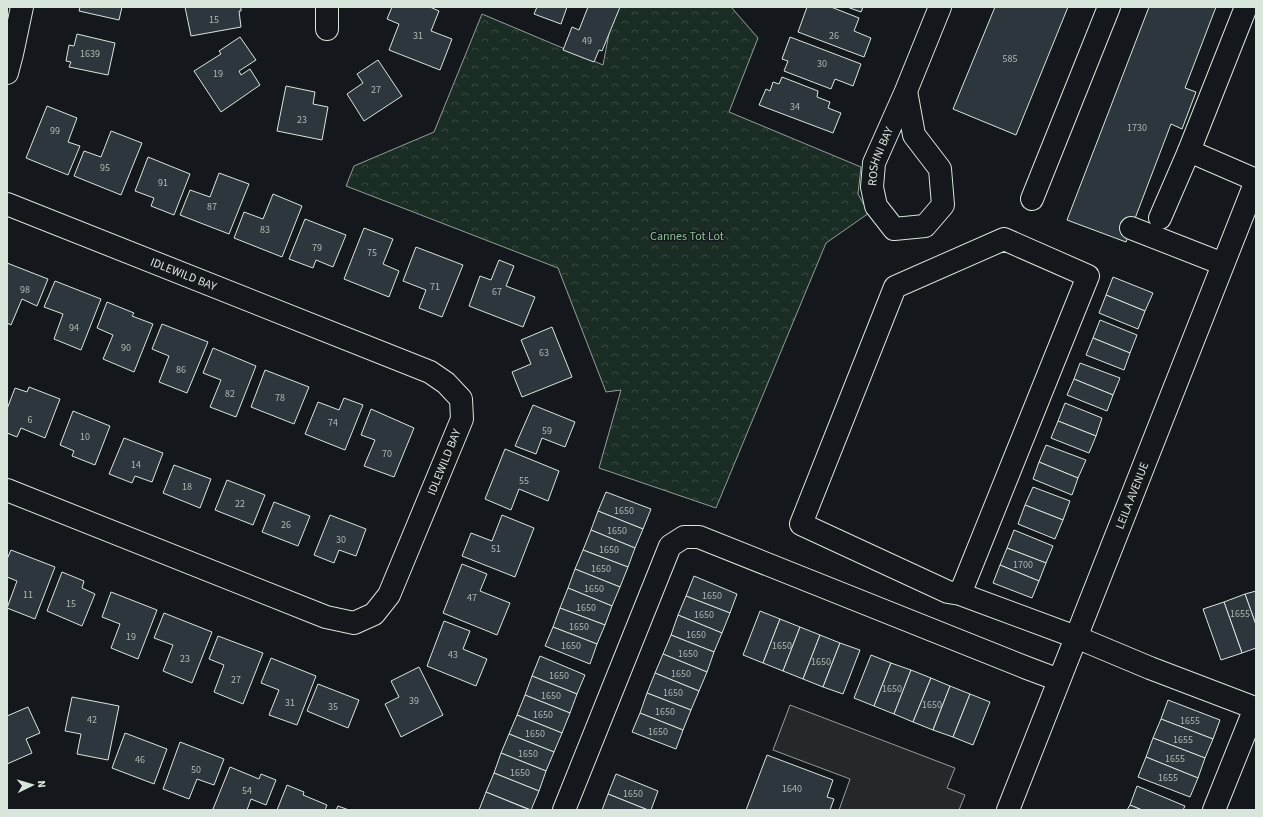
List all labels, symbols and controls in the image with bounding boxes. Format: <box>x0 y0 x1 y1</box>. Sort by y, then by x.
house number: 15 <box>209 13 219 27</box>
house number: 31 <box>413 29 423 43</box>
house number: 26 <box>829 29 839 43</box>
house number: 49 <box>582 34 592 48</box>
house number: 1639 <box>80 47 100 61</box>
house number: 585 <box>1003 52 1017 66</box>
house number: 30 <box>817 57 827 71</box>
house number: 19 <box>213 67 223 81</box>
house number: 27 <box>371 83 381 97</box>
house number: 34 <box>790 100 800 114</box>
house number: 23 <box>297 113 307 127</box>
house number: 1730 <box>1127 121 1147 135</box>
house number: 99 <box>50 124 60 138</box>
street label: ROSHNI BAY <box>864 124 898 187</box>
house number: 95 <box>100 161 110 175</box>
house number: 91 <box>158 176 168 190</box>
house number: 87 <box>207 200 217 214</box>
house number: 83 <box>260 223 270 237</box>
park label: Cannes Tot Lot <box>650 228 724 245</box>
house number: 79 <box>312 241 322 255</box>
house number: 75 <box>367 246 377 260</box>
street label: IDLEWILD BAY <box>148 254 219 296</box>
house number: 71 <box>430 280 440 294</box>
house number: 98 <box>20 283 30 297</box>
house number: 67 <box>492 285 502 299</box>
house number: 94 <box>69 321 79 335</box>
house number: 90 <box>121 341 131 355</box>
house number: 63 <box>539 346 549 360</box>
house number: 86 <box>176 363 186 377</box>
house number: 82 <box>225 387 235 401</box>
house number: 78 <box>275 391 285 405</box>
house number: 6 <box>28 413 33 427</box>
house number: 74 <box>328 416 338 430</box>
house number: 59 <box>542 424 552 438</box>
street label: IDLEWILD BAY <box>423 426 466 498</box>
house number: 10 <box>80 430 90 444</box>
house number: 70 <box>382 447 392 461</box>
house number: 14 <box>131 458 141 472</box>
street label: LEILA AVENUE <box>1112 460 1153 532</box>
house number: 55 <box>519 474 529 488</box>
house number: 18 <box>182 480 192 494</box>
house number: 22 <box>235 497 245 511</box>
house number: 1650 <box>614 504 634 518</box>
house number: 26 <box>281 518 291 532</box>
house number: 1650 <box>607 524 627 538</box>
house number: 30 <box>336 533 346 547</box>
house number: 51 <box>491 542 501 556</box>
house number: 1650 <box>599 543 619 557</box>
house number: 1700 <box>1013 558 1033 572</box>
house number: 1650 <box>591 562 611 576</box>
house number: 1650 <box>584 582 604 596</box>
house number: 11 <box>23 588 33 602</box>
house number: 1650 <box>702 589 722 603</box>
house number: 47 <box>467 591 477 605</box>
house number: 15 <box>66 597 76 611</box>
house number: 1650 <box>576 601 596 615</box>
house number: 1655 <box>1230 607 1250 621</box>
house number: 1650 <box>694 608 714 622</box>
house number: 1650 <box>569 620 589 634</box>
house number: 1650 <box>686 628 706 642</box>
house number: 19 <box>126 630 136 644</box>
house number: 1650 <box>561 639 581 653</box>
house number: 1650 <box>772 639 792 653</box>
house number: 1650 <box>678 647 698 661</box>
house number: 43 <box>448 648 458 662</box>
house number: 23 <box>180 652 190 666</box>
house number: 1650 <box>811 655 831 669</box>
house number: 1650 <box>671 667 691 681</box>
house number: 1650 <box>549 669 569 683</box>
house number: 27 <box>231 673 241 687</box>
house number: 1650 <box>882 682 902 696</box>
house number: 1650 <box>663 686 683 700</box>
house number: 1650 <box>541 689 561 703</box>
house number: 39 <box>409 694 419 708</box>
house number: 31 <box>285 696 295 710</box>
house number: 1650 <box>922 698 942 712</box>
house number: 35 <box>328 700 338 714</box>
house number: 1650 <box>655 705 675 719</box>
house number: 1650 <box>533 708 553 722</box>
house number: 42 <box>87 713 97 727</box>
house number: 1655 <box>1180 714 1200 728</box>
house number: 1650 <box>648 725 668 739</box>
house number: 1650 <box>525 727 545 741</box>
house number: 1655 <box>1173 733 1193 747</box>
house number: 1650 <box>518 747 538 761</box>
house number: 1655 <box>1165 752 1185 766</box>
house number: 46 <box>135 753 145 767</box>
house number: 50 <box>191 763 201 777</box>
north arrow <box>12 765 52 805</box>
house number: 1650 <box>510 766 530 780</box>
house number: 1655 <box>1158 771 1178 785</box>
text: N <box>34 780 49 788</box>
house number: 1640 <box>782 782 802 796</box>
house number: 54 <box>242 784 252 798</box>
house number: 1650 <box>623 787 643 801</box>

